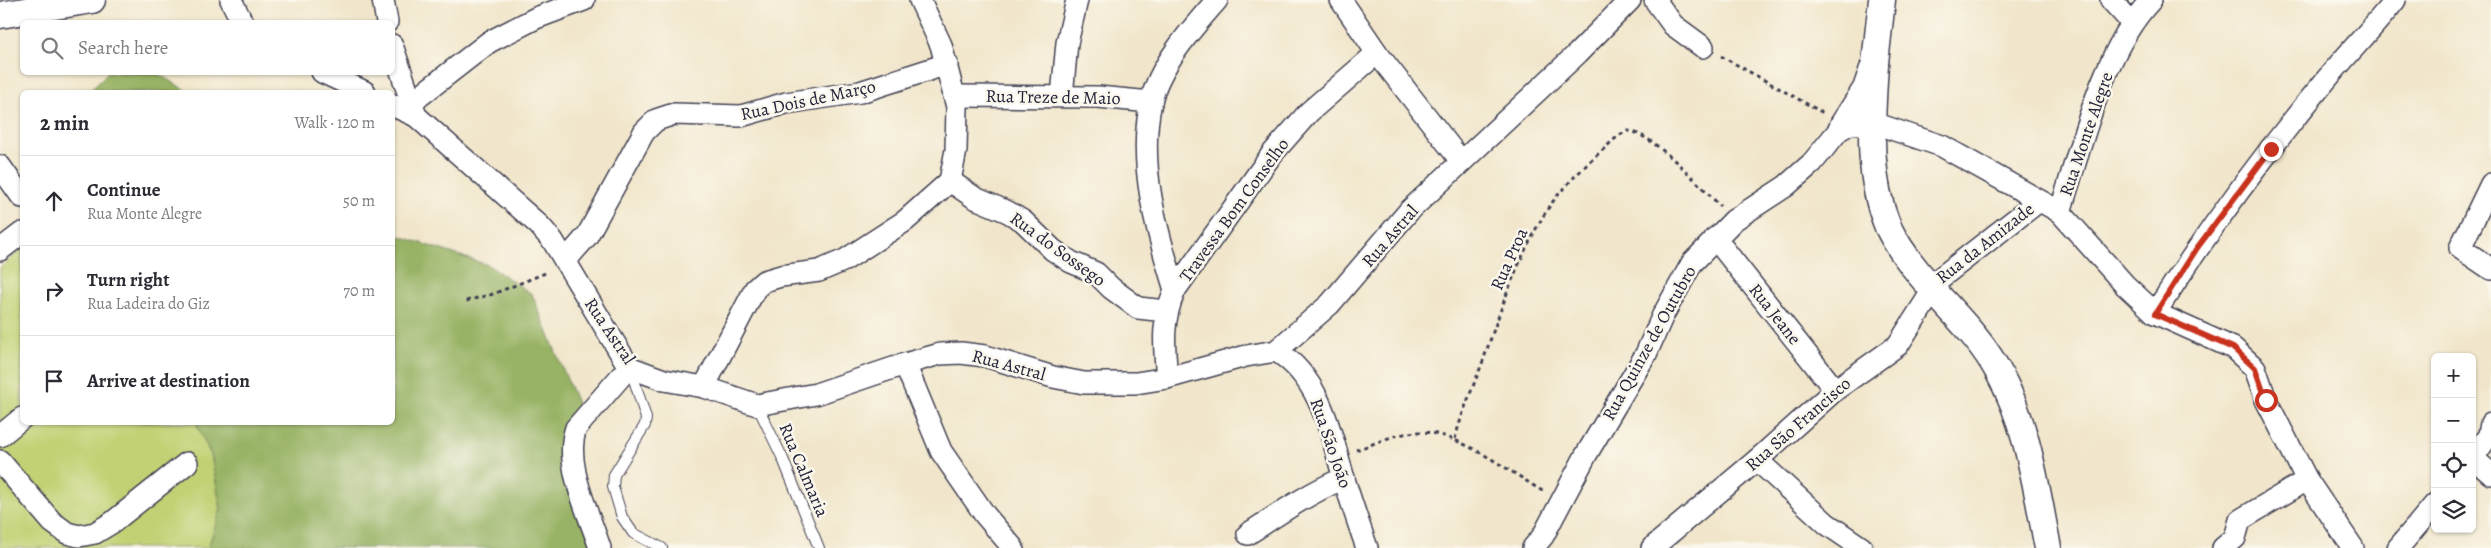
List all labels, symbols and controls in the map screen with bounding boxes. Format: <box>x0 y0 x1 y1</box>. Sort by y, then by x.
search box <box>20 20 395 75</box>
icon: search <box>38 34 66 62</box>
text: Search here <box>78 35 168 61</box>
street label: Rua Monte Alegre <box>2054 69 2118 199</box>
street label: Rua Dois de Março <box>738 74 878 126</box>
street label: Rua Treze de Maio <box>985 84 1121 110</box>
text: 2 min <box>40 109 89 137</box>
text: Walk · 120 m <box>294 112 375 134</box>
street label: Travessa Bom Conselho <box>1174 133 1294 287</box>
route end <box>2260 138 2283 161</box>
text: Continue <box>87 177 161 203</box>
icon: ahead <box>40 187 68 215</box>
text: 50 m <box>343 190 375 212</box>
street label: Rua da Amizade <box>1931 197 2039 289</box>
street label: Rua Astral <box>1356 199 1424 272</box>
text: Rua Monte Alegre <box>87 203 202 225</box>
street label: Rua do Sossego <box>1005 206 1111 292</box>
street label: Rua Proa <box>1485 223 1534 294</box>
street label: Rua Quinze de Outubro <box>1597 261 1702 425</box>
text: Turn right <box>87 267 169 293</box>
icon: right <box>40 277 68 305</box>
street label: Rua Jeane <box>1743 278 1807 350</box>
text: 70 m <box>343 280 375 302</box>
text: Rua Ladeira do Giz <box>87 293 210 315</box>
street label: Rua Astral <box>579 293 641 369</box>
street label: Rua Astral <box>970 344 1049 386</box>
map controls <box>2431 353 2476 533</box>
button: + <box>2431 353 2476 398</box>
icon: arrive <box>40 367 68 395</box>
text: Arrive at destination <box>87 368 250 394</box>
street label: Rua São Francisco <box>1740 372 1856 476</box>
route start <box>2255 389 2278 412</box>
street label: Rua São João <box>1304 395 1358 491</box>
button: − <box>2431 398 2476 443</box>
street label: Rua Calmaria <box>773 419 835 521</box>
button: locate <box>2431 443 2476 488</box>
button: layers <box>2431 488 2476 533</box>

